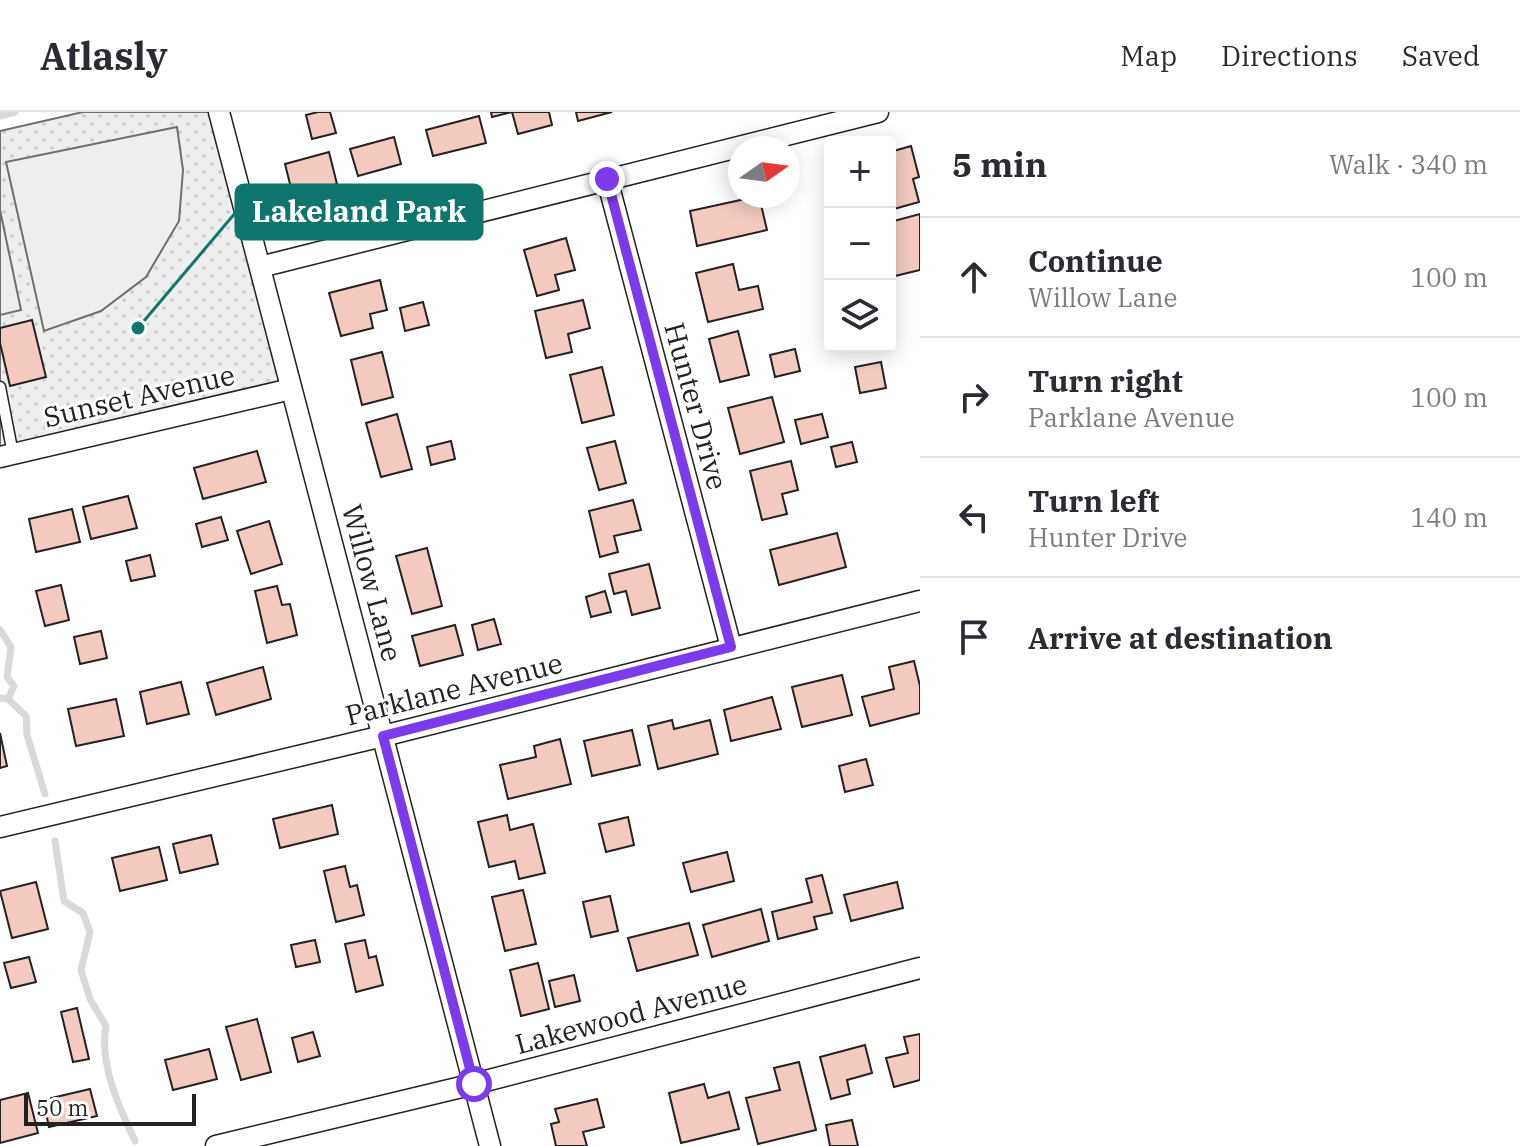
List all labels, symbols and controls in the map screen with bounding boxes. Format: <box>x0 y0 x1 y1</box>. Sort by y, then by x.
text: Atlasly <box>40 31 168 80</box>
text: Map <box>1120 37 1177 74</box>
text: Directions <box>1221 37 1358 74</box>
text: Saved <box>1402 37 1480 74</box>
north arrow <box>728 136 800 208</box>
map controls <box>824 136 896 352</box>
button: + <box>824 136 896 208</box>
text: 5 min <box>952 142 1047 186</box>
text: Walk · 340 m <box>1329 147 1488 181</box>
route end <box>589 161 625 197</box>
callout: Lakeland Park <box>236 185 482 239</box>
text: Lakeland Park <box>252 191 467 230</box>
button: − <box>824 208 896 280</box>
text: Continue <box>1028 241 1163 280</box>
icon: ahead <box>952 255 996 299</box>
text: 100 m <box>1410 260 1488 294</box>
button: layers <box>824 280 896 352</box>
text: Willow Lane <box>1028 280 1177 314</box>
street label: Hunter Drive <box>656 318 737 494</box>
street label: Sunset Avenue <box>40 356 238 435</box>
text: Turn right <box>1028 361 1183 400</box>
icon: right <box>952 375 996 419</box>
text: 100 m <box>1410 380 1488 414</box>
text: Parklane Avenue <box>1028 400 1235 434</box>
text: Turn left <box>1028 481 1160 520</box>
icon: left <box>952 495 996 539</box>
street label: Willow Lane <box>334 500 411 665</box>
text: 140 m <box>1410 500 1488 534</box>
text: Hunter Drive <box>1028 520 1187 554</box>
icon: arrive <box>952 615 996 659</box>
text: Arrive at destination <box>1028 618 1333 657</box>
street label: Parklane Avenue <box>341 644 566 733</box>
street label: Lakewood Avenue <box>511 965 751 1062</box>
route start <box>456 1066 492 1102</box>
scale bar <box>24 1090 196 1126</box>
text: 50 m <box>36 1093 88 1122</box>

